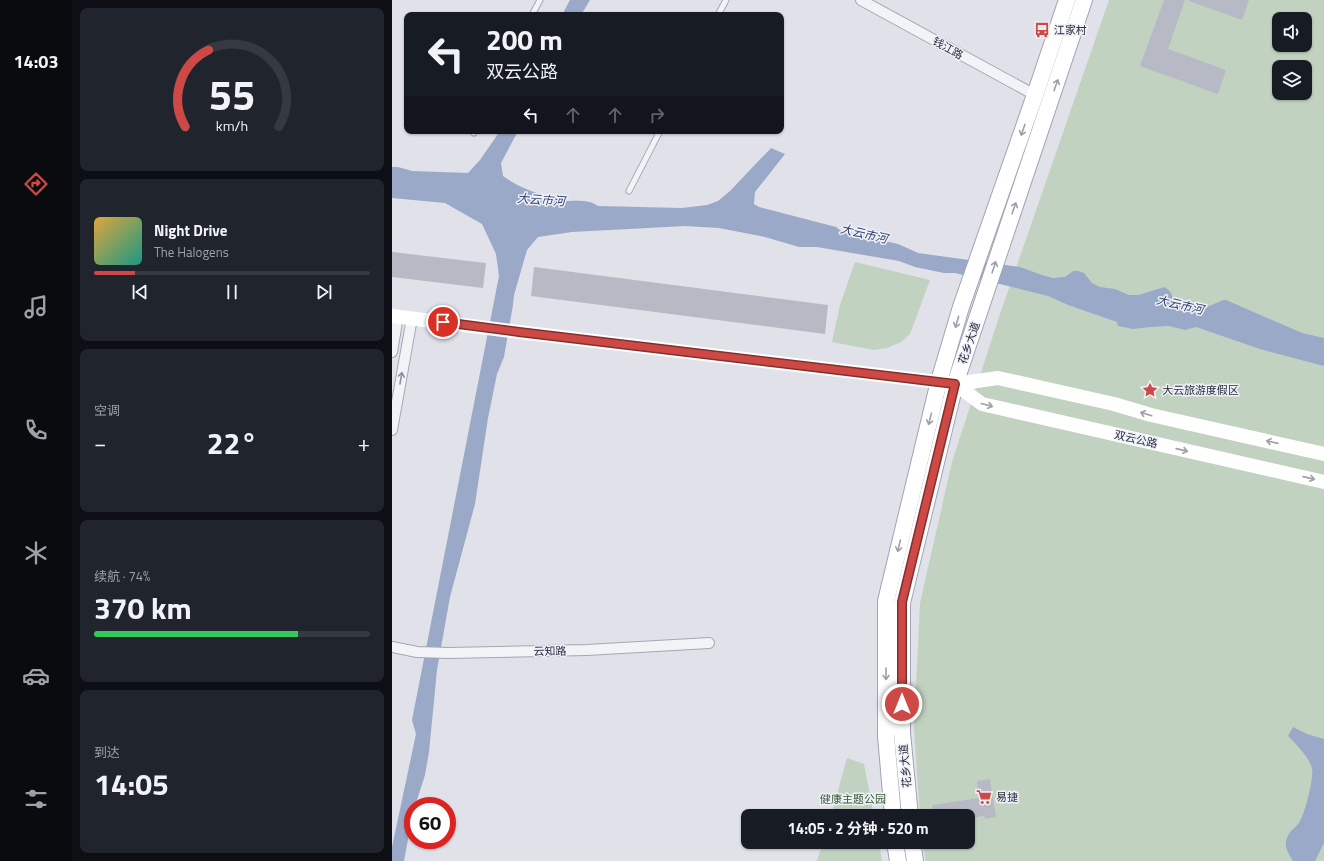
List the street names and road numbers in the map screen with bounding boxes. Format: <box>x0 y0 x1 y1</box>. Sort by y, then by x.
street label: 钱江路 <box>930 33 966 63</box>
street label: 花乡大道 <box>954 320 984 366</box>
street label: 双云公路 <box>1113 426 1159 452</box>
street label: 云知路 <box>533 643 567 659</box>
street label: 花乡大道 <box>895 743 915 789</box>

